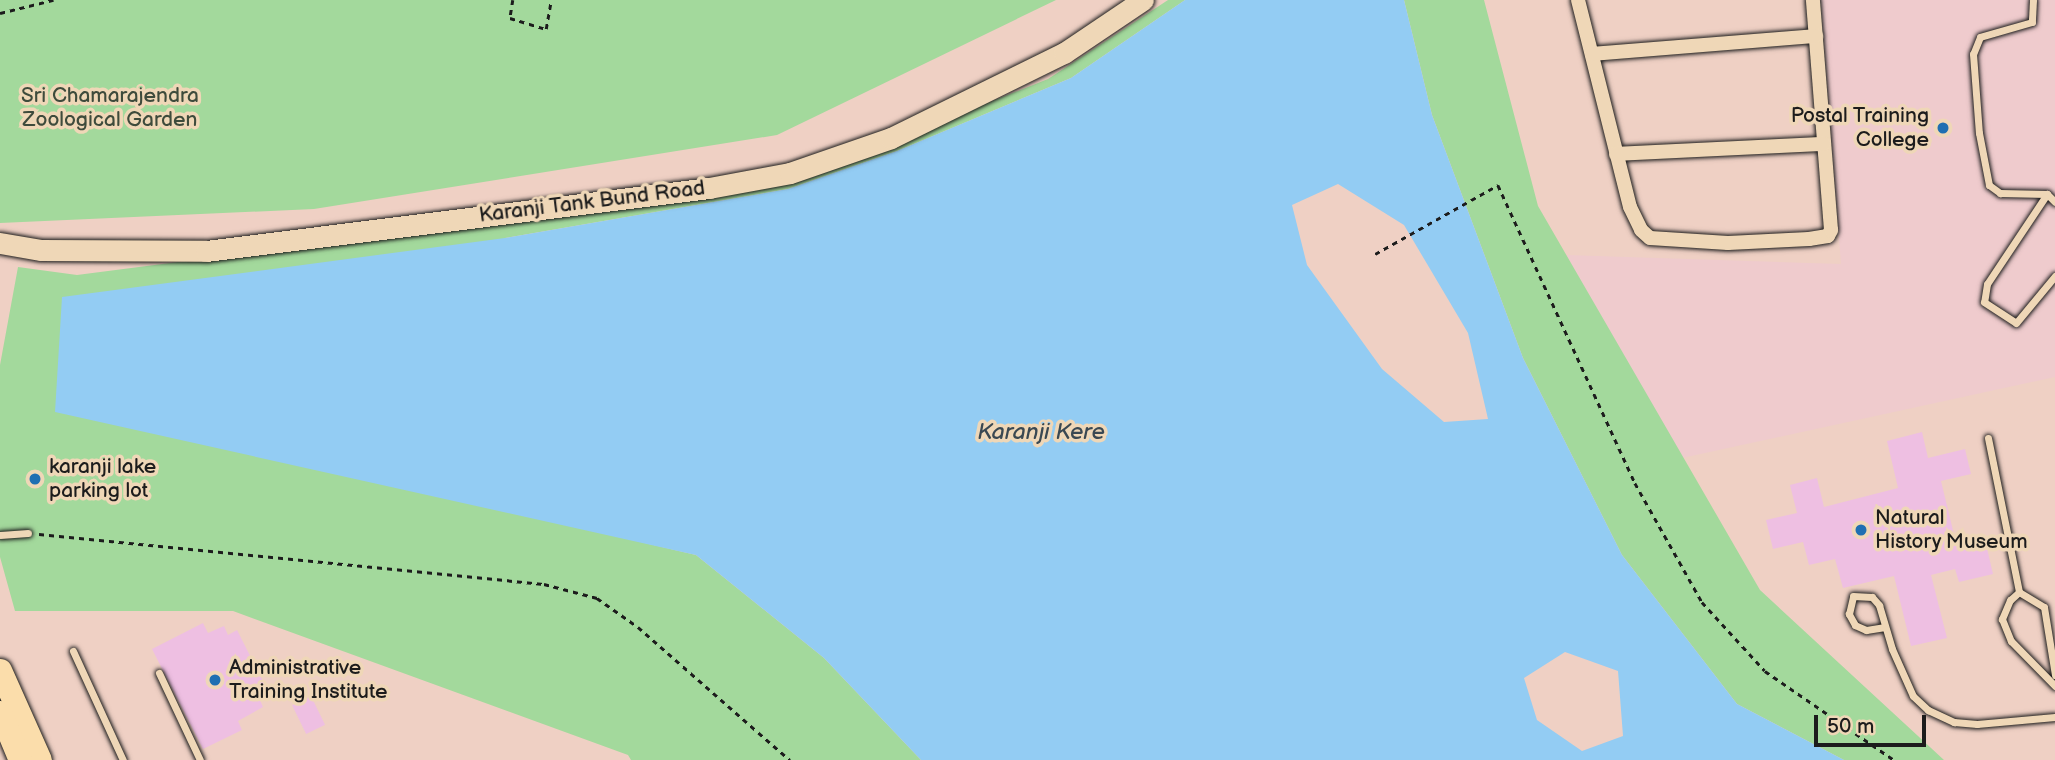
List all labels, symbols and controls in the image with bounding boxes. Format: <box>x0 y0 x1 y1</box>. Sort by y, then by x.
park label: Sri Chamarajendra Zoological Garden <box>21 83 199 133</box>
place label: Postal Training College <box>1790 103 1929 153</box>
marker: Postal Training College <box>1935 120 1951 136</box>
street label: Karanji Tank Bund Road <box>477 176 707 228</box>
water label: Karanji Kere <box>977 418 1105 446</box>
place label: karanji lake parking lot <box>49 454 156 504</box>
marker: karanji lake parking lot <box>27 471 43 487</box>
place label: Natural History Museum <box>1875 505 2029 555</box>
marker: Natural History Museum <box>1853 522 1869 538</box>
place label: Administrative Training Institute <box>229 655 387 705</box>
marker: Administrative Training Institute <box>207 672 223 688</box>
scale bar <box>1817 700 1929 744</box>
text: 50 m <box>1827 714 1874 739</box>

